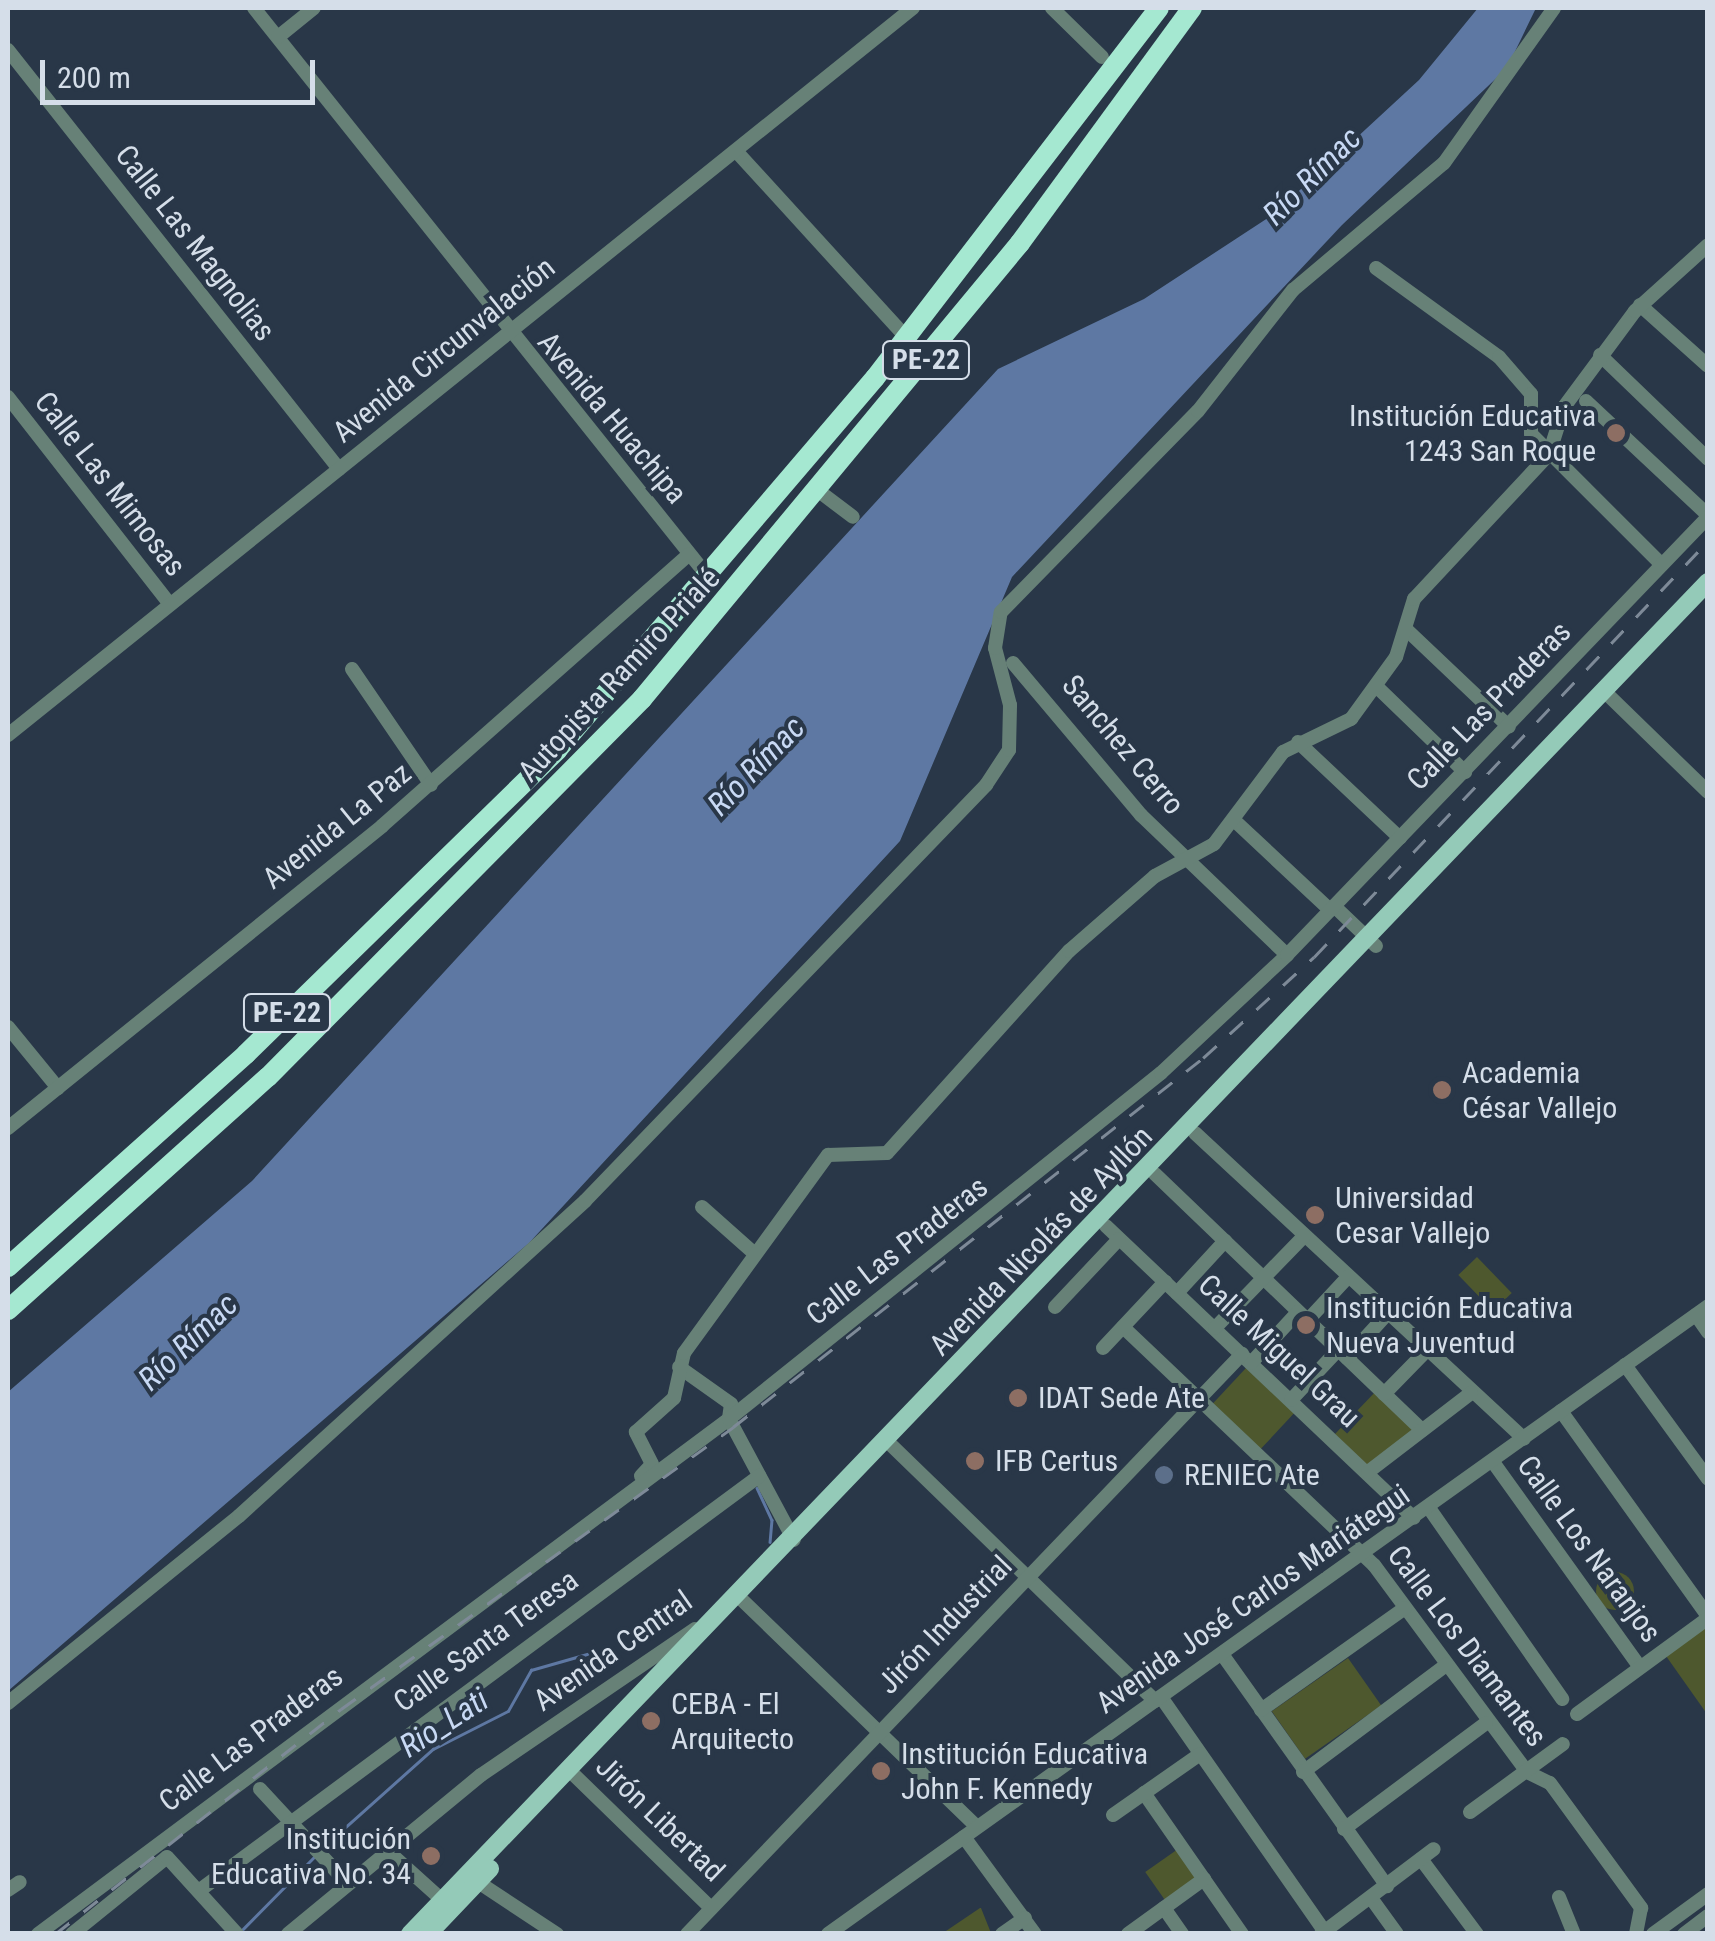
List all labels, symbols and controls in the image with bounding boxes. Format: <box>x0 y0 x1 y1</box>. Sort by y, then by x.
scale bar <box>45 40 320 102</box>
text: 200 m <box>57 60 131 95</box>
water label: Río Rímac <box>1255 119 1369 233</box>
street label: Calle Las Magnolias <box>107 138 283 348</box>
street label: Avenida Circunvalación <box>326 249 562 451</box>
street label: Avenida Huachipa <box>530 325 694 511</box>
road number: PE-22 <box>881 337 971 383</box>
street label: Calle Las Mimosas <box>27 385 193 583</box>
place label: Institución Educativa 1243 San Roque <box>1349 398 1596 468</box>
marker: Institución Educativa 1243 San Roque <box>1605 422 1627 444</box>
street label: Autopista Ramiro Prialé <box>511 561 727 789</box>
street label: Calle Las Praderas <box>1400 614 1578 798</box>
street label: Sanchez Cerro <box>1054 668 1192 822</box>
water label: Río Rímac <box>699 708 813 824</box>
street label: Avenida La Paz <box>256 755 418 897</box>
road number: PE-22 <box>242 990 332 1036</box>
place label: Academia César Vallejo <box>1462 1055 1617 1126</box>
marker: Academia César Vallejo <box>1431 1079 1453 1101</box>
street label: Avenida Nicolás de Ayllón <box>922 1119 1160 1363</box>
street label: Calle Las Praderas <box>799 1169 995 1333</box>
place label: Universidad Cesar Vallejo <box>1335 1180 1490 1250</box>
marker: Universidad Cesar Vallejo <box>1304 1204 1326 1226</box>
street label: Calle Miguel Grau <box>1191 1267 1367 1435</box>
water label: Río Rímac <box>130 1285 246 1399</box>
place label: Institución Educativa Nueva Juventud <box>1326 1290 1573 1360</box>
marker: Institución Educativa Nueva Juventud <box>1295 1314 1317 1336</box>
place label: IDAT Sede Ate <box>1038 1380 1206 1416</box>
marker: IDAT Sede Ate <box>1007 1387 1029 1409</box>
place label: IFB Certus <box>995 1443 1118 1479</box>
street label: Calle Los Naranjos <box>1509 1449 1669 1649</box>
marker: IFB Certus <box>964 1450 986 1472</box>
place label: RENIEC Ate <box>1184 1457 1320 1493</box>
marker: RENIEC Ate <box>1153 1464 1175 1486</box>
street label: Avenida José Carlos Mariátegui <box>1089 1477 1417 1721</box>
street label: Calle Los Diamantes <box>1380 1538 1554 1754</box>
street label: Jirón Industrial <box>870 1548 1020 1702</box>
street label: Calle Santa Teresa <box>386 1562 586 1720</box>
street label: Avenida Central <box>527 1583 699 1719</box>
street label: Calle Las Praderas <box>152 1658 350 1820</box>
water label: Rio_Lati <box>393 1680 495 1766</box>
place label: CEBA - El Arquitecto <box>671 1686 794 1756</box>
marker: CEBA - El Arquitecto <box>640 1710 662 1732</box>
place label: Institución Educativa John F. Kennedy <box>901 1736 1148 1806</box>
street label: Jirón Libertad <box>588 1749 732 1889</box>
marker: Institución Educativa John F. Kennedy <box>870 1760 892 1782</box>
place label: Institución Educativa No. 34 <box>211 1821 411 1892</box>
marker: Institución Educativa No. 34 <box>420 1845 442 1867</box>

